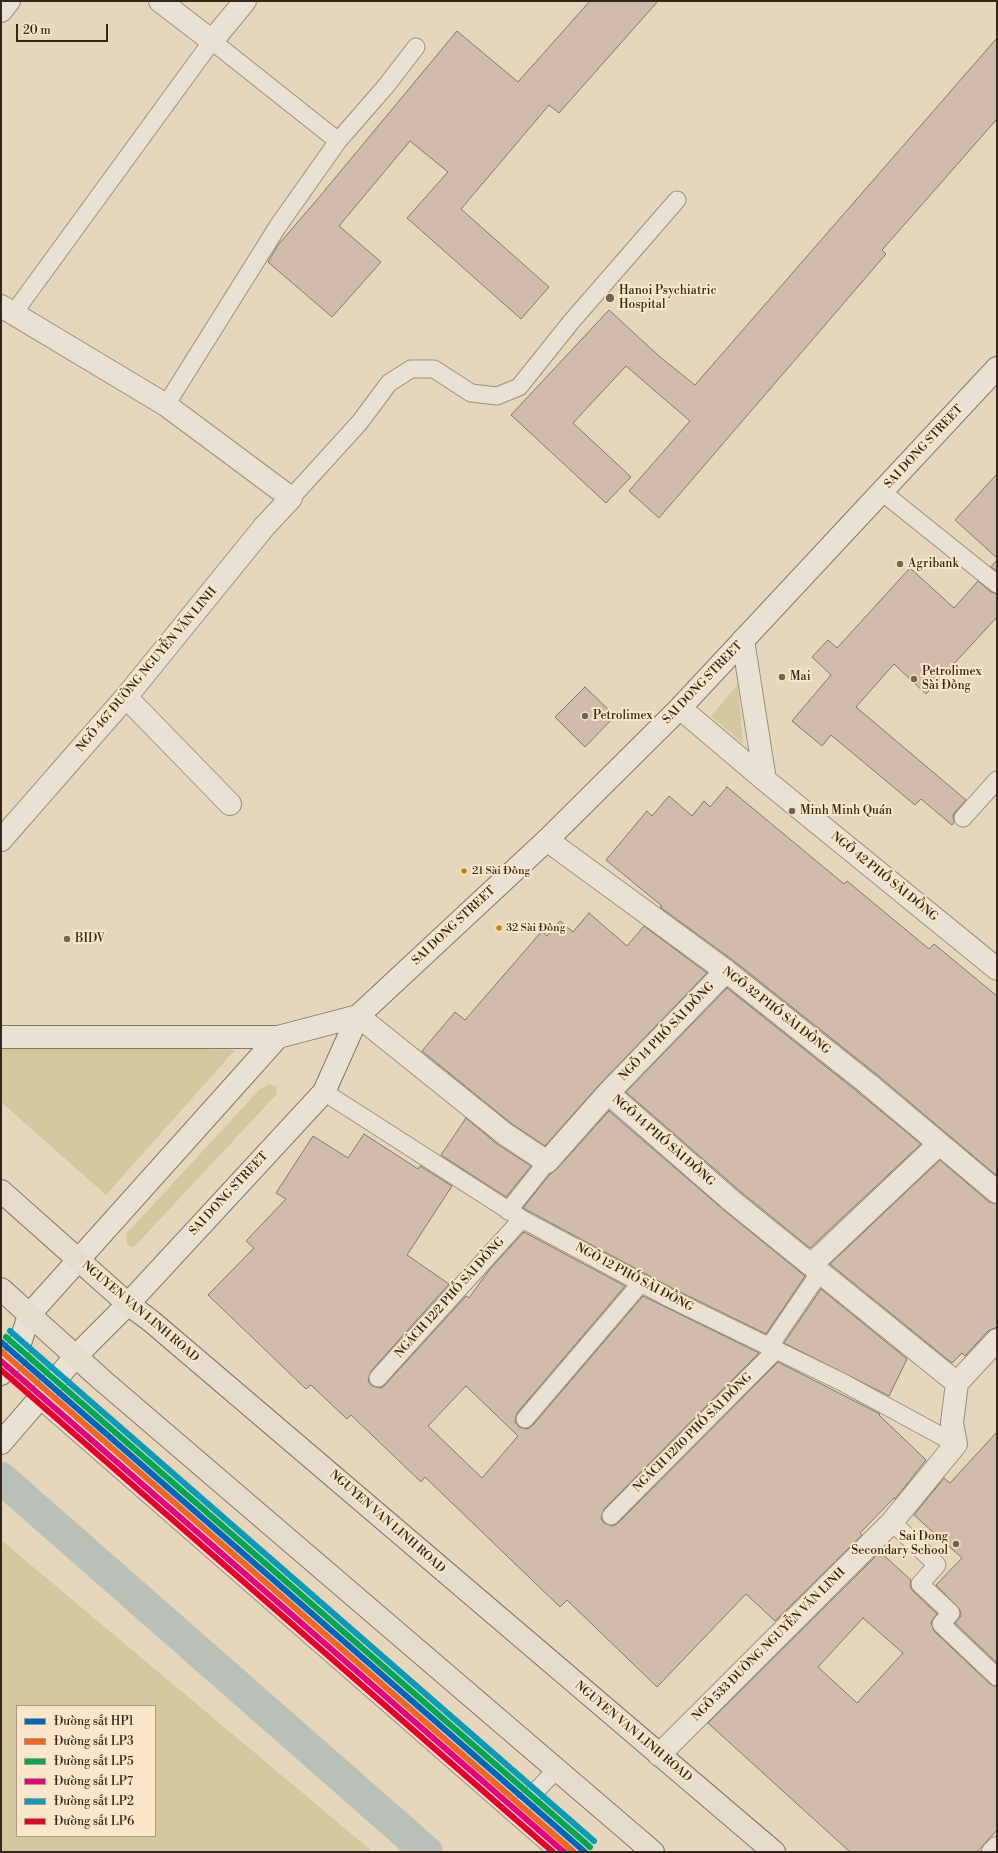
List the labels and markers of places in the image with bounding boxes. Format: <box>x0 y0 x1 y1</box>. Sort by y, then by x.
place label: Hanoi Psychiatric Hospital <box>619 284 717 312</box>
marker: Hanoi Psychiatric Hospital <box>604 292 616 304</box>
place label: Agribank <box>908 557 959 571</box>
marker: Agribank <box>895 559 905 569</box>
place label: Petrolimex Sài Đồng <box>922 665 982 693</box>
place label: Mai <box>790 670 811 684</box>
marker: Mai <box>777 672 787 682</box>
marker: Petrolimex Sài Đồng <box>909 674 919 684</box>
place label: Petrolimex <box>593 709 653 723</box>
marker: Petrolimex <box>580 711 590 721</box>
place label: Minh Minh Quán <box>800 804 892 818</box>
marker: Minh Minh Quán <box>787 806 797 816</box>
place label: 21 Sài Đồng <box>472 864 530 878</box>
marker: 21 Sài Đồng <box>459 866 469 876</box>
place label: 32 Sài Đồng <box>506 921 565 935</box>
marker: 32 Sài Đồng <box>494 923 504 933</box>
place label: BIDV <box>75 932 105 946</box>
marker: BIDV <box>62 934 72 944</box>
place label: Sai Dong Secondary School <box>851 1530 948 1558</box>
marker: Sai Dong Secondary School <box>951 1539 961 1549</box>

